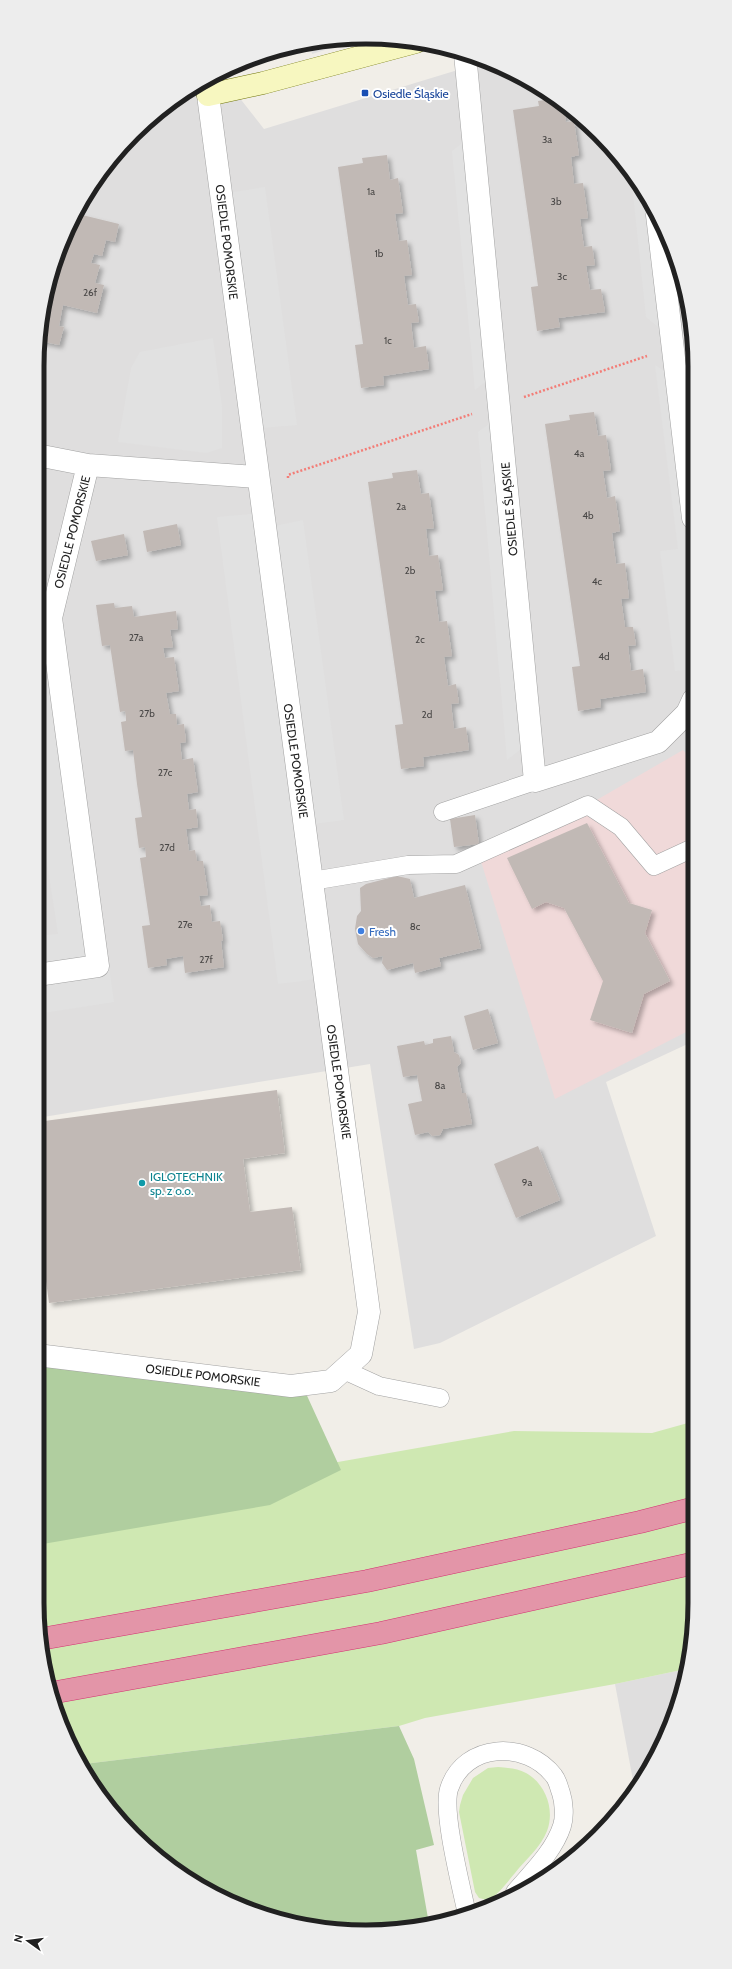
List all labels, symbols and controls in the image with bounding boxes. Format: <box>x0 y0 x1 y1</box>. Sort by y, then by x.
place label: Osiedle Śląskie <box>373 86 449 101</box>
marker: Osiedle Śląskie <box>360 88 370 98</box>
house number: 3a <box>542 133 552 146</box>
street label: OSIEDLE POMORSKIE <box>213 184 242 301</box>
house number: 1a <box>367 185 375 198</box>
house number: 3b <box>551 195 562 208</box>
house number: 1b <box>375 247 384 260</box>
house number: 3c <box>557 270 567 283</box>
house number: 26f <box>83 286 98 299</box>
house number: 1c <box>384 334 392 347</box>
house number: 4a <box>574 447 584 460</box>
street label: OSIEDLE ŚLĄSKIE <box>497 461 521 556</box>
street label: OSIEDLE POMORSKIE <box>51 474 93 590</box>
house number: 2a <box>396 500 406 513</box>
house number: 4b <box>582 509 594 522</box>
house number: 2b <box>405 564 416 577</box>
house number: 4c <box>592 575 603 588</box>
house number: 27a <box>129 631 144 644</box>
house number: 2c <box>415 633 425 646</box>
house number: 4d <box>598 650 610 663</box>
street label: OSIEDLE POMORSKIE <box>281 703 312 820</box>
house number: 27b <box>139 707 155 720</box>
house number: 2d <box>422 708 432 721</box>
house number: 27c <box>158 766 173 779</box>
house number: 27d <box>159 841 175 854</box>
house number: 27e <box>177 918 193 931</box>
house number: 8c <box>410 920 421 933</box>
place label: Fresh <box>369 924 396 939</box>
marker: Fresh <box>356 926 366 936</box>
house number: 27f <box>199 953 213 966</box>
street label: OSIEDLE POMORSKIE <box>324 1024 355 1141</box>
house number: 8a <box>435 1079 446 1092</box>
place label: IGLOTECHNIK sp. z o.o. <box>150 1169 223 1198</box>
house number: 9a <box>522 1176 532 1189</box>
marker: IGLOTECHNIK sp. z o.o. <box>137 1178 147 1188</box>
street label: OSIEDLE POMORSKIE <box>145 1361 262 1390</box>
north arrow <box>8 1921 48 1961</box>
text: N <box>11 1933 26 1944</box>

